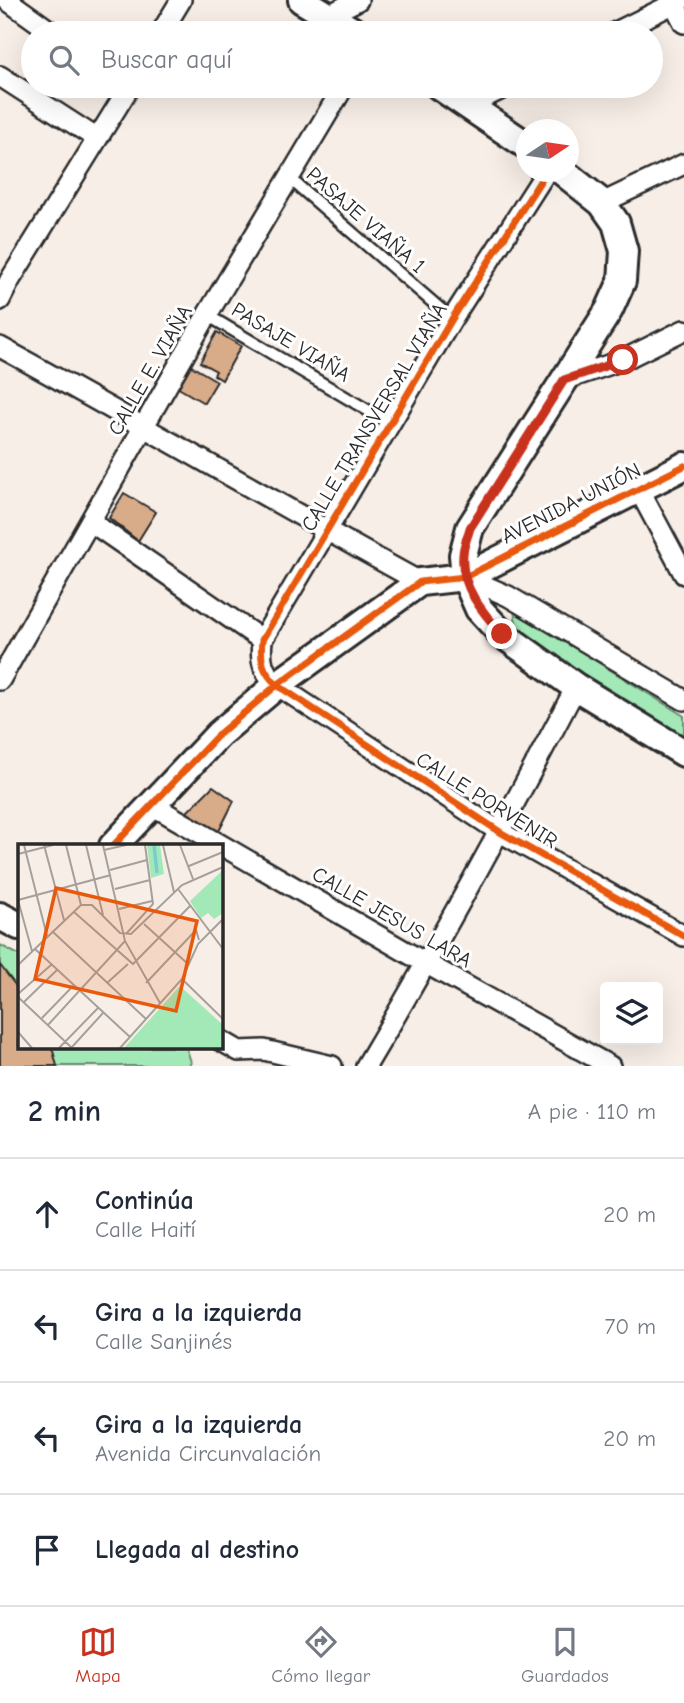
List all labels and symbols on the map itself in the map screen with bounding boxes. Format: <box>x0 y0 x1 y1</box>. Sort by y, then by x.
north arrow <box>516 119 579 182</box>
street label: PASAJE VIAÑA 1 <box>302 162 430 278</box>
street label: PASAJE VIAÑA <box>227 297 355 387</box>
street label: CALLE TRANSVERSAL VIAÑA <box>296 298 452 536</box>
street label: CALLE E. VIAÑA <box>103 301 197 439</box>
route start <box>607 344 638 375</box>
street label: AVENIDA UNIÓN <box>497 458 645 548</box>
route end <box>486 618 517 649</box>
street label: CALLE PORVENIR <box>412 747 562 853</box>
inset map <box>18 844 222 1048</box>
street label: CALLE JESUS LARA <box>308 862 476 972</box>

